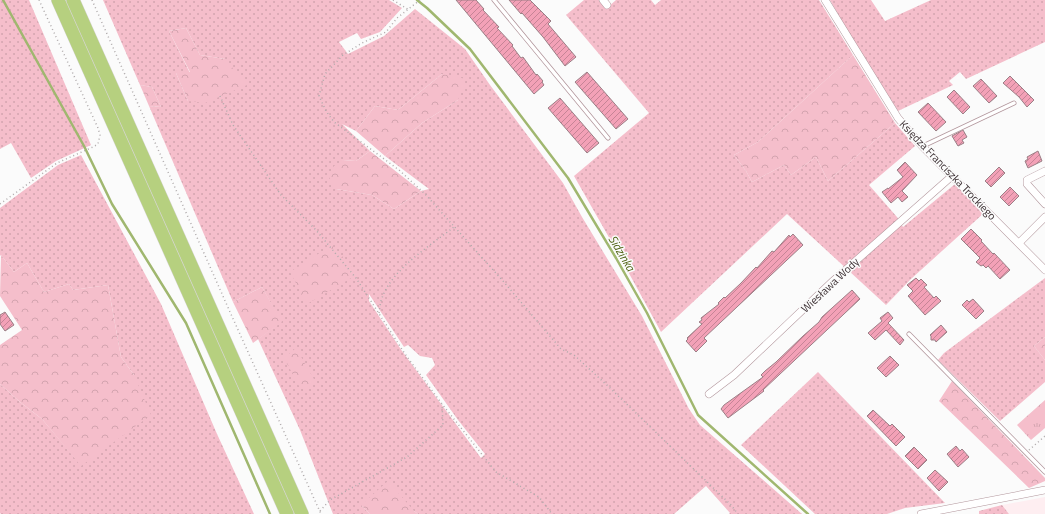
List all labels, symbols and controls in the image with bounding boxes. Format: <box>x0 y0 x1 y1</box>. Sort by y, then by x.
street label: Księdza Franciszka Trockiego <box>896 117 1000 224</box>
water label: Sidzinka <box>604 231 641 276</box>
street label: Wiesława Wody <box>797 253 863 316</box>

